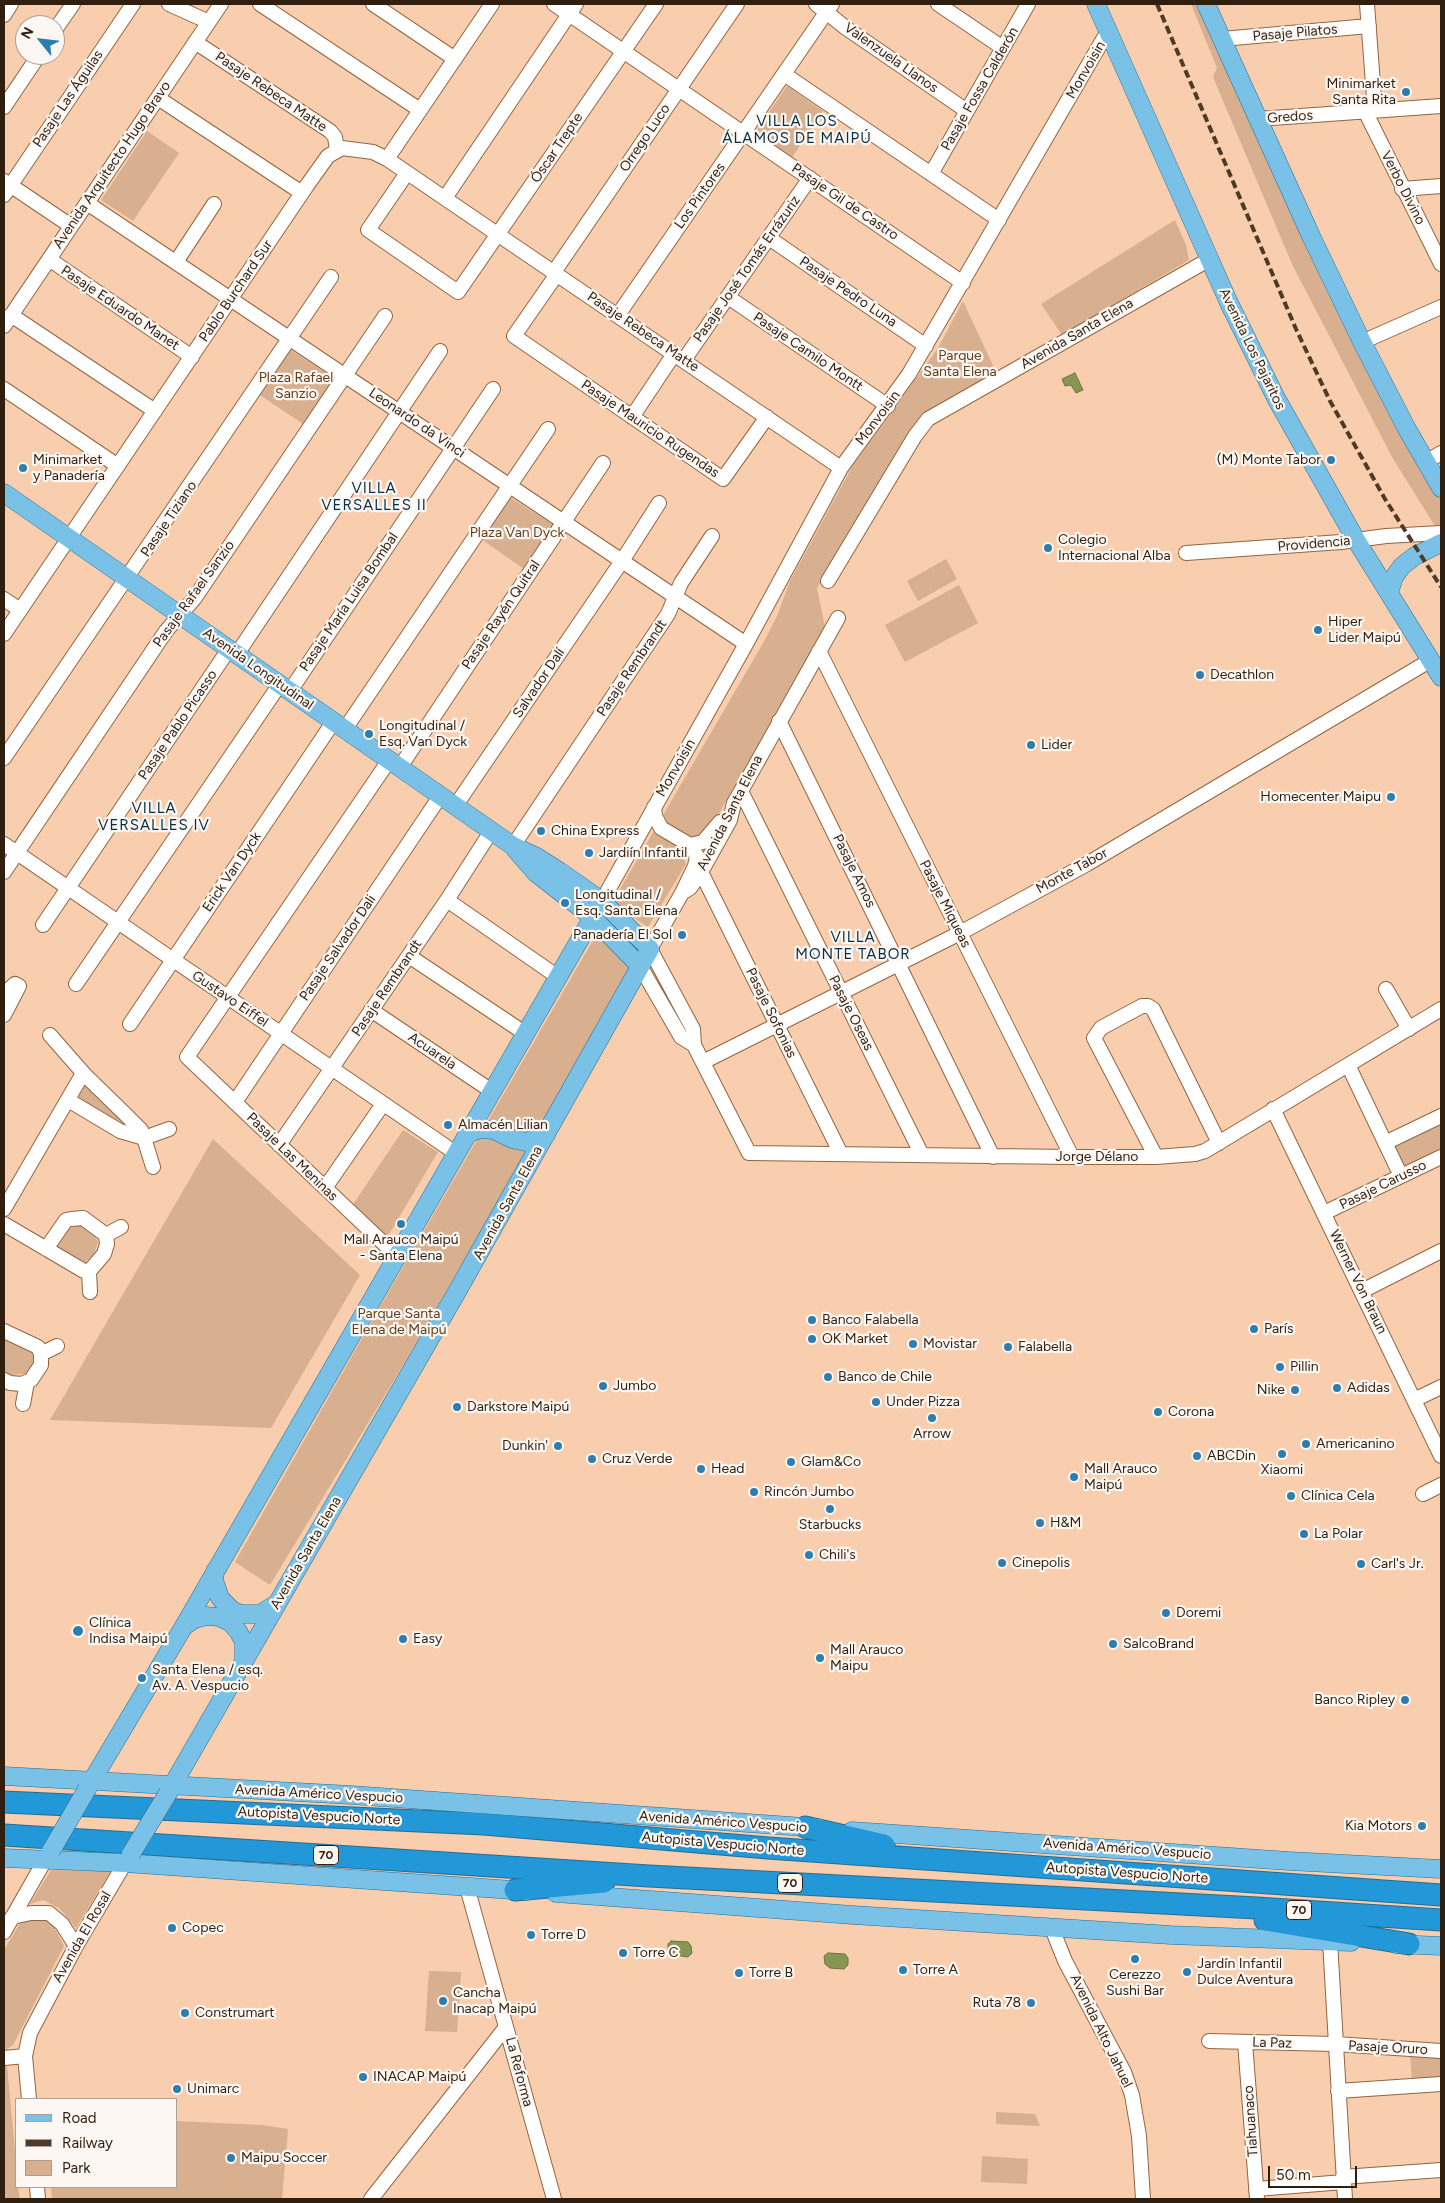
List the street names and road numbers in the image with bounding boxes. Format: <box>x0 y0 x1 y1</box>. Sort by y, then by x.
street label: Valenzuela Llanos <box>841 19 941 97</box>
street label: Pasaje Pilatos <box>1252 21 1338 45</box>
street label: Pasaje Fossa Calderón <box>938 24 1022 154</box>
street label: Monvoisin <box>1063 38 1109 102</box>
street label: Pasaje Las Águilas <box>29 47 107 151</box>
street label: Pasaje Rebeca Matte <box>212 48 330 136</box>
street label: Avenida Arquitecto Hugo Bravo <box>50 78 174 252</box>
street label: Orrego Luco <box>616 101 674 175</box>
street label: Gredos <box>1267 107 1313 127</box>
street label: Óscar Trepte <box>527 110 587 186</box>
street label: Verbo Divino <box>1377 148 1429 228</box>
street label: Los Pintores <box>671 160 729 232</box>
street label: Pasaje Gil de Castro <box>788 160 902 244</box>
street label: Pasaje José Tomás Errázuriz <box>690 192 804 346</box>
street label: Pablo Burchard Sur <box>196 237 276 345</box>
street label: Pasaje Pedro Luna <box>796 253 900 331</box>
street label: Pasaje Eduardo Manet <box>58 262 182 354</box>
street label: Avenida Los Pajaritos <box>1215 285 1289 413</box>
street label: Pasaje Rebeca Matte <box>584 288 702 376</box>
street label: Avenida Santa Elena <box>1018 295 1136 373</box>
street label: Pasaje Camilo Montt <box>750 309 866 395</box>
street label: Pasaje Mauricio Rugendas <box>578 376 722 482</box>
street label: Leonardo da Vinci <box>366 384 468 462</box>
street label: Monvoisin <box>852 387 904 449</box>
street label: Pasaje Tiziano <box>137 478 201 560</box>
street label: Pasaje María Luisa Bombal <box>296 529 402 675</box>
street label: Providencia <box>1277 532 1351 556</box>
street label: Pasaje Rafael Sanzio <box>150 537 238 651</box>
street label: Pasaje Rayén Quitral <box>458 557 544 673</box>
street label: Pasaje Rembrandt <box>593 616 671 720</box>
street label: Avenida Longitudinal <box>199 624 317 714</box>
street label: Salvador Dalí <box>509 645 569 721</box>
street label: Pasaje Pablo Picasso <box>135 667 221 783</box>
street label: Monvoisin <box>653 736 699 800</box>
street label: Avenida Santa Elena <box>694 752 766 874</box>
street label: Erick Van Dyck <box>199 829 265 915</box>
street label: Pasaje Amos <box>829 832 879 910</box>
street label: Monte Tabor <box>1033 844 1111 898</box>
street label: Pasaje Miqueas <box>916 857 974 951</box>
street label: Pasaje Salvador Dali <box>296 892 380 1004</box>
street label: Pasaje Rembrandt <box>348 936 426 1040</box>
street label: Pasaje Sofonias <box>742 965 800 1061</box>
street label: Gustavo Eiffel <box>189 967 271 1031</box>
street label: Pasaje Oseas <box>825 973 877 1053</box>
street label: Acuarela <box>405 1029 459 1073</box>
street label: Pasaje Las Meninas <box>243 1109 341 1205</box>
street label: Avenida Santa Elena <box>470 1143 546 1263</box>
street label: Jorge Délano <box>1056 1149 1138 1165</box>
street label: Pasaje Carusso <box>1337 1157 1429 1213</box>
street label: Werner Von Braun <box>1326 1227 1390 1337</box>
street label: Avenida Santa Elena <box>267 1494 345 1612</box>
street label: Avenida Américo Vespucio <box>234 1781 404 1807</box>
street label: Autopista Vespucio Norte <box>237 1803 401 1829</box>
street label: Avenida Américo Vespucio <box>638 1808 808 1836</box>
street label: Autopista Vespucio Norte <box>641 1829 805 1859</box>
street label: Avenida Américo Vespucio <box>1042 1835 1212 1863</box>
road number: 70 <box>314 1846 338 1864</box>
street label: Autopista Vespucio Norte <box>1045 1859 1209 1887</box>
road number: 70 <box>778 1874 802 1892</box>
street label: Avenida El Rosal <box>49 1888 115 1986</box>
road number: 70 <box>1286 1900 1312 1920</box>
street label: Avenida Alto Jahuel <box>1066 1972 1136 2090</box>
street label: La Paz <box>1252 2034 1292 2052</box>
street label: La Reforma <box>502 2035 536 2109</box>
street label: Pasaje Oruro <box>1348 2038 1428 2058</box>
street label: Tiahuanaco <box>1240 2085 1262 2157</box>

